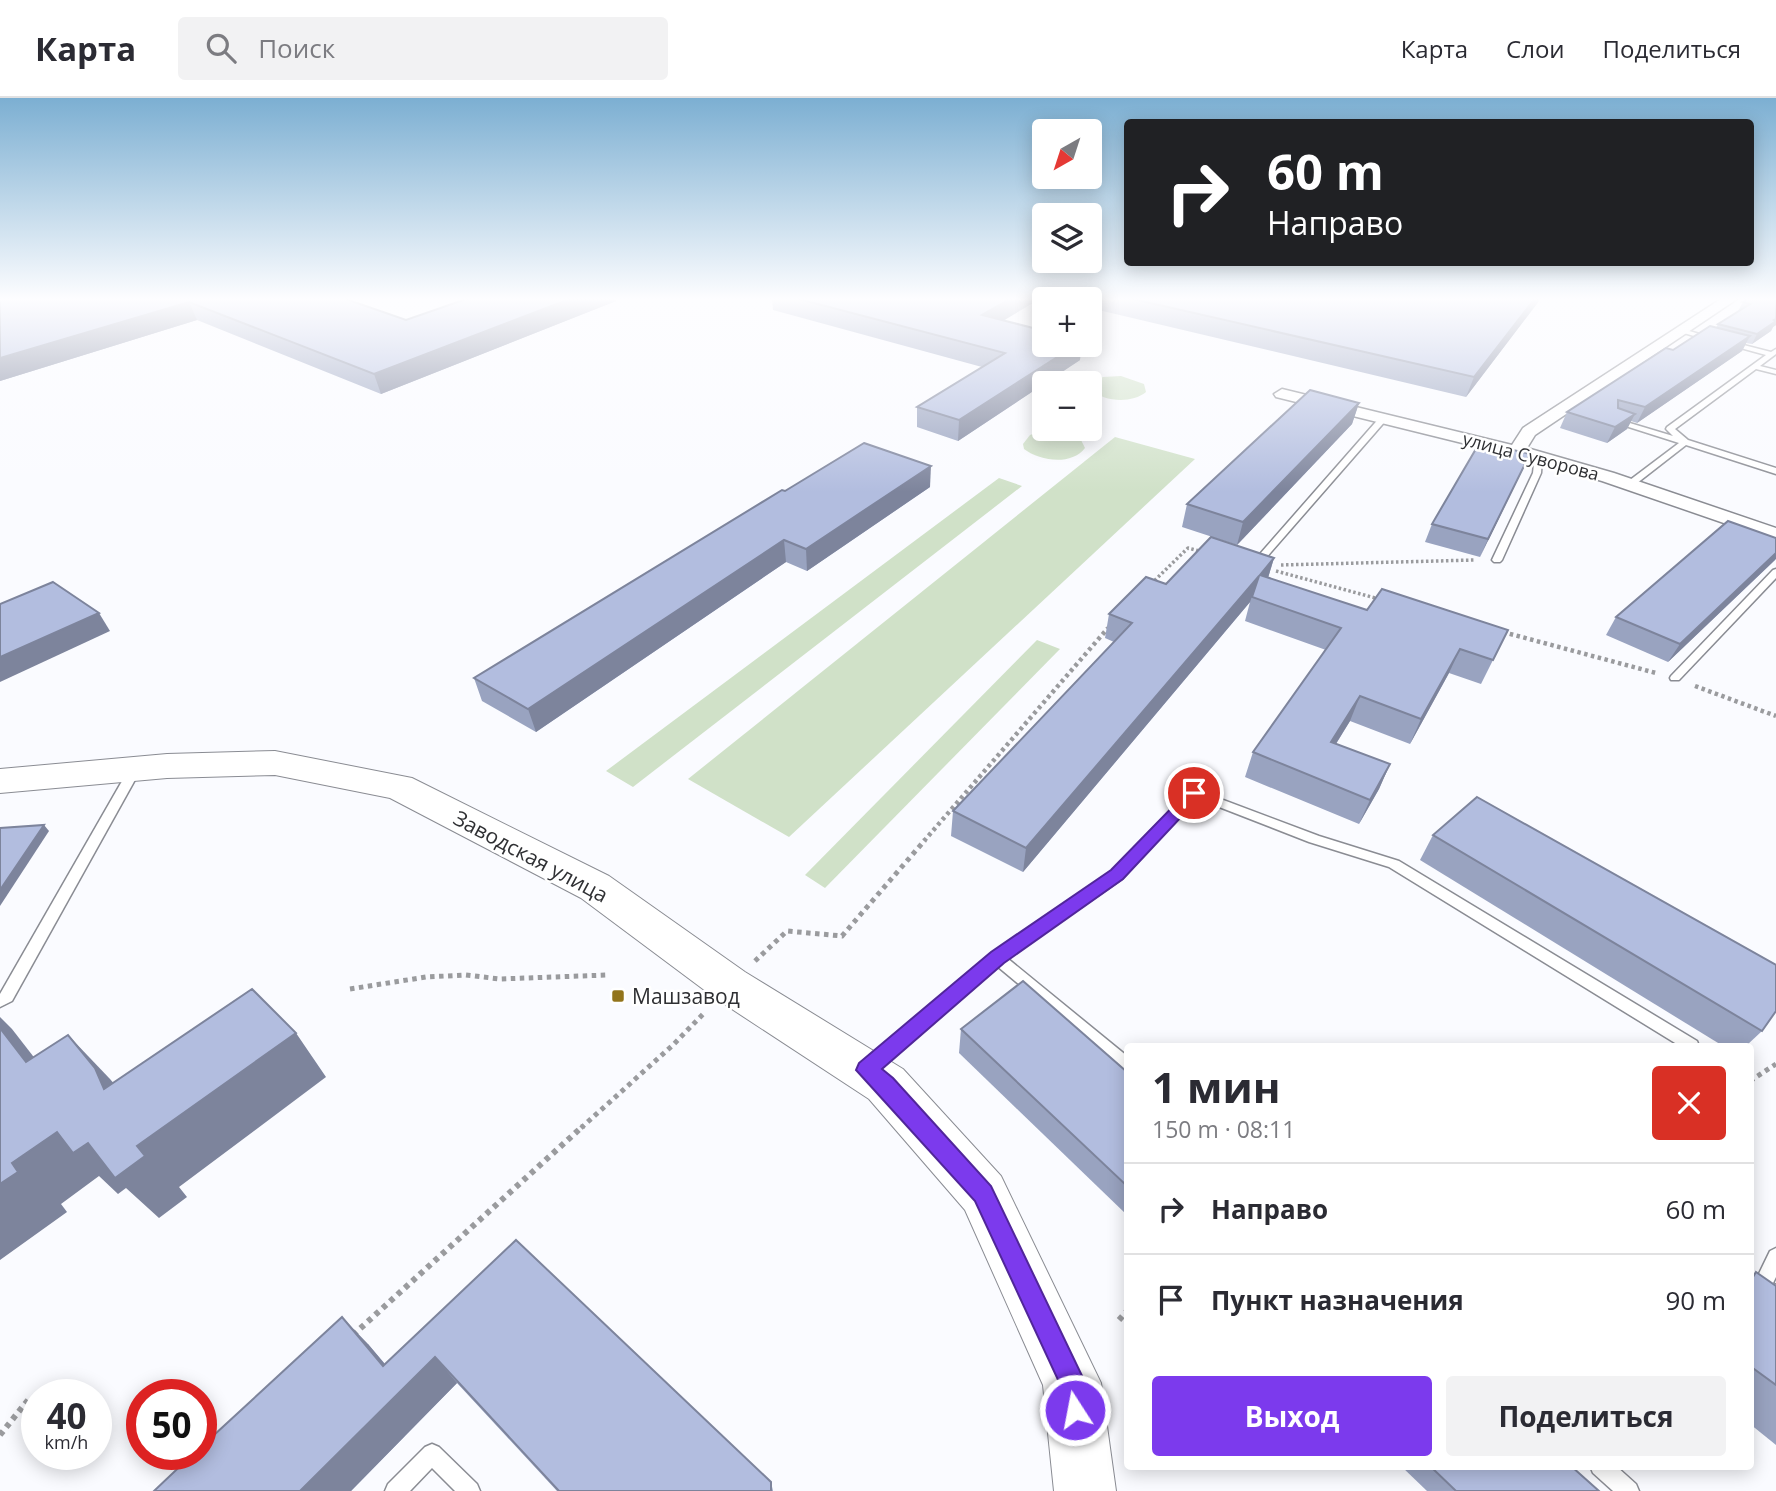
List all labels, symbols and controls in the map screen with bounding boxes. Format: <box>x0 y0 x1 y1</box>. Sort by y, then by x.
search box <box>178 17 668 80</box>
text: Карта <box>35 26 136 71</box>
icon: search <box>202 29 240 67</box>
text: Поиск <box>258 30 335 66</box>
text: Карта <box>1401 32 1468 65</box>
text: Слои <box>1506 32 1565 65</box>
text: Поделиться <box>1603 32 1741 65</box>
north arrow <box>1032 119 1102 189</box>
map controls <box>1032 119 1102 441</box>
text: 60 m <box>1267 138 1384 204</box>
icon: right <box>1152 147 1243 238</box>
text: Направо <box>1267 201 1403 244</box>
button: layers <box>1032 203 1102 273</box>
button: + <box>1032 287 1102 357</box>
button: − <box>1032 371 1102 441</box>
street label: улица Суворова <box>1460 426 1602 486</box>
pin <box>1164 763 1224 823</box>
icon: arrive <box>1175 774 1213 812</box>
street label: Заводская улица <box>449 803 613 909</box>
place label: Машзавод <box>632 982 740 1010</box>
marker: Машзавод <box>610 988 626 1004</box>
text: 1 мин <box>1152 1058 1280 1115</box>
button: close <box>1652 1066 1726 1140</box>
text: 150 m · 08:11 <box>1152 1113 1295 1145</box>
icon: right <box>1152 1190 1190 1228</box>
text: Направо <box>1211 1191 1328 1227</box>
text: 60 m <box>1665 1191 1726 1227</box>
icon: arrive <box>1152 1281 1190 1319</box>
text: Пункт назначения <box>1211 1282 1464 1318</box>
text: 90 m <box>1665 1282 1726 1318</box>
position arrow <box>1038 1373 1112 1447</box>
button: Выход <box>1152 1376 1432 1456</box>
button: Поделиться <box>1446 1376 1726 1456</box>
speed limit sign: 50 <box>126 1379 217 1470</box>
text: 40 <box>46 1392 87 1439</box>
text: km/h <box>45 1430 88 1454</box>

